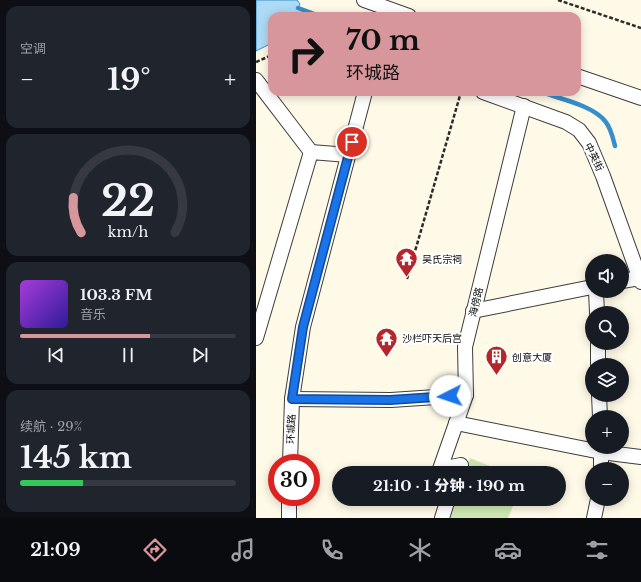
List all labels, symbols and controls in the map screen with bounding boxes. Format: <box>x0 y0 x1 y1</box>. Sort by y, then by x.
text: 70 m <box>346 23 420 58</box>
icon: right <box>280 28 332 80</box>
text: 空调 <box>20 40 46 57</box>
text: 19° <box>107 61 151 98</box>
text: 环城路 <box>346 62 400 84</box>
text: − <box>20 66 34 93</box>
text: + <box>224 66 236 93</box>
pin <box>335 125 369 159</box>
icon: arrive <box>341 131 363 153</box>
street label: 中英街 <box>582 141 606 173</box>
text: 22 <box>101 176 155 227</box>
text: km/h <box>108 223 148 241</box>
temple icon: 吴氏宗祠 <box>393 246 419 279</box>
place label: 吴氏宗祠 <box>422 253 462 266</box>
map controls <box>585 254 629 506</box>
button: sound <box>585 254 629 298</box>
text: 103.3 FM <box>80 285 152 304</box>
street label: 海傍路 <box>466 286 486 318</box>
text: 音乐 <box>80 306 106 323</box>
button: search <box>585 306 629 350</box>
temple icon: 沙栏吓天后宫 <box>373 325 399 358</box>
place label: 沙栏吓天后宫 <box>402 332 462 345</box>
icon: previous <box>45 344 67 366</box>
icon: pause <box>117 344 139 366</box>
icon: next <box>189 344 211 366</box>
building icon: 创意大厦 <box>483 344 509 377</box>
place label: 创意大厦 <box>512 351 552 364</box>
button: layers <box>585 358 629 402</box>
position arrow <box>429 375 471 417</box>
button: + <box>585 410 629 454</box>
street label: 环城路 <box>284 414 298 444</box>
text: 续航 · 29% <box>20 418 82 435</box>
text: 145 km <box>20 439 132 476</box>
speed limit sign: 30 <box>268 454 320 506</box>
button: − <box>585 462 629 506</box>
text: 21:10 · 1 分钟 · 190 m <box>373 476 525 495</box>
icon: directions <box>141 536 169 564</box>
icon: music <box>229 536 257 564</box>
icon: phone <box>318 536 346 564</box>
icon: climate <box>406 536 434 564</box>
icon: car <box>494 536 522 564</box>
icon: filters <box>583 536 611 564</box>
text: 21:09 <box>30 539 81 561</box>

